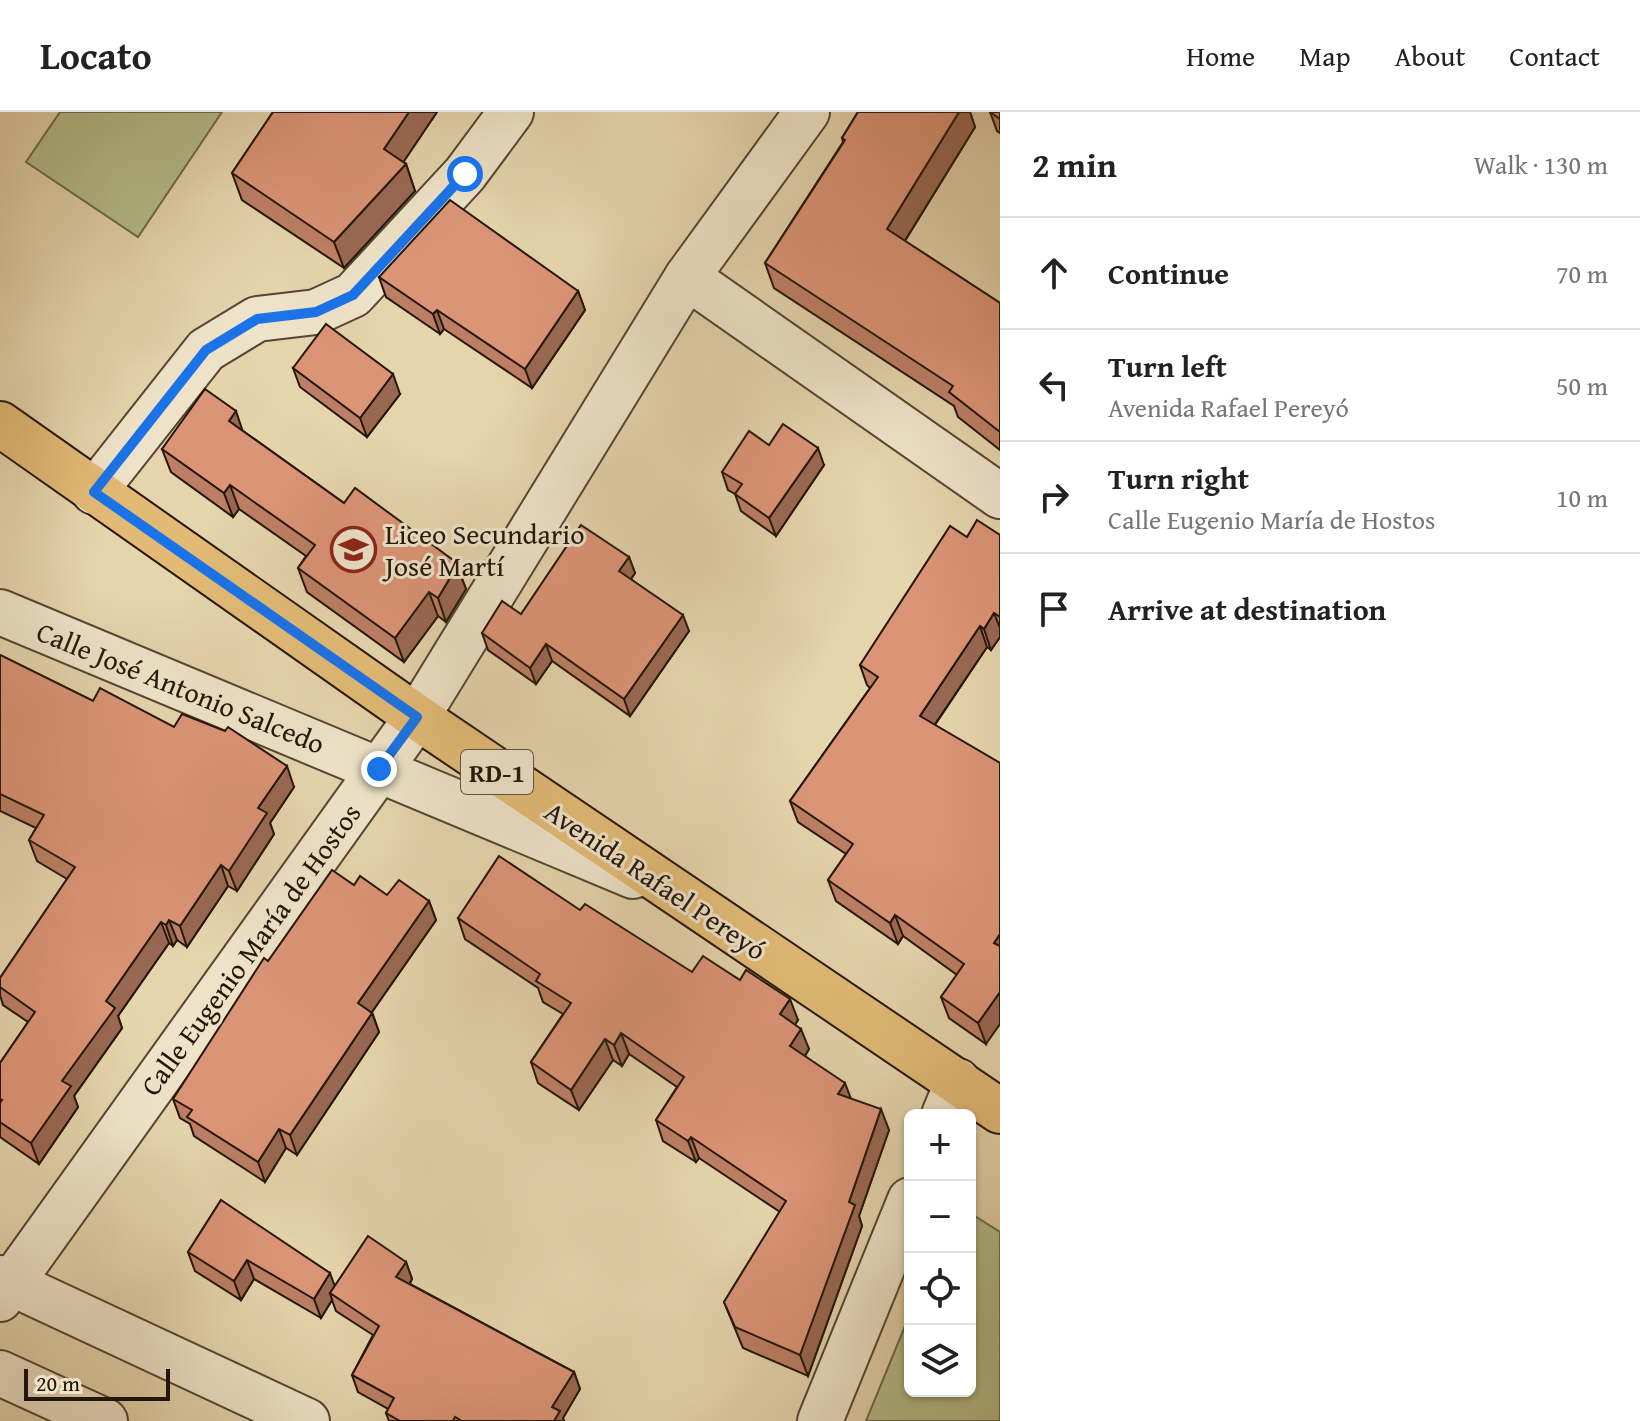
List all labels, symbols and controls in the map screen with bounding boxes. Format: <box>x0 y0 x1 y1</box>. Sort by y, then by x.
text: Locato <box>40 27 152 83</box>
text: Home <box>1186 35 1255 76</box>
text: Map <box>1299 35 1351 76</box>
text: About <box>1395 35 1465 76</box>
text: Contact <box>1509 35 1600 76</box>
text: 2 min <box>1032 140 1117 189</box>
text: Walk · 130 m <box>1474 145 1608 184</box>
route start <box>447 156 483 192</box>
icon: ahead <box>1032 251 1076 295</box>
text: Continue <box>1108 251 1229 295</box>
text: 70 m <box>1556 254 1608 293</box>
text: Turn left <box>1108 344 1227 388</box>
icon: left <box>1032 363 1076 407</box>
text: 50 m <box>1556 366 1608 405</box>
text: Avenida Rafael Pereyó <box>1108 388 1349 427</box>
text: Turn right <box>1108 456 1249 500</box>
icon: right <box>1032 475 1076 519</box>
text: 10 m <box>1556 478 1608 517</box>
text: Calle Eugenio María de Hostos <box>1108 500 1435 539</box>
place label: Liceo Secundario José Martí <box>382 513 584 586</box>
school or university icon: Liceo Secundario José Martí <box>330 525 378 573</box>
icon: arrive <box>1032 587 1076 631</box>
text: Arrive at destination <box>1108 587 1386 631</box>
street label: Calle José Antonio Salcedo <box>31 610 331 764</box>
road number: RD-1 <box>461 750 533 794</box>
route end <box>361 751 397 787</box>
street label: Avenida Rafael Pereyó <box>537 790 775 970</box>
street label: Calle Eugenio María de Hostos <box>130 794 370 1104</box>
map controls <box>904 1109 976 1397</box>
button: + <box>904 1109 976 1181</box>
button: − <box>904 1181 976 1253</box>
button: locate <box>904 1253 976 1325</box>
button: layers <box>904 1325 976 1397</box>
scale bar <box>24 1365 170 1401</box>
text: 20 m <box>36 1367 80 1399</box>

